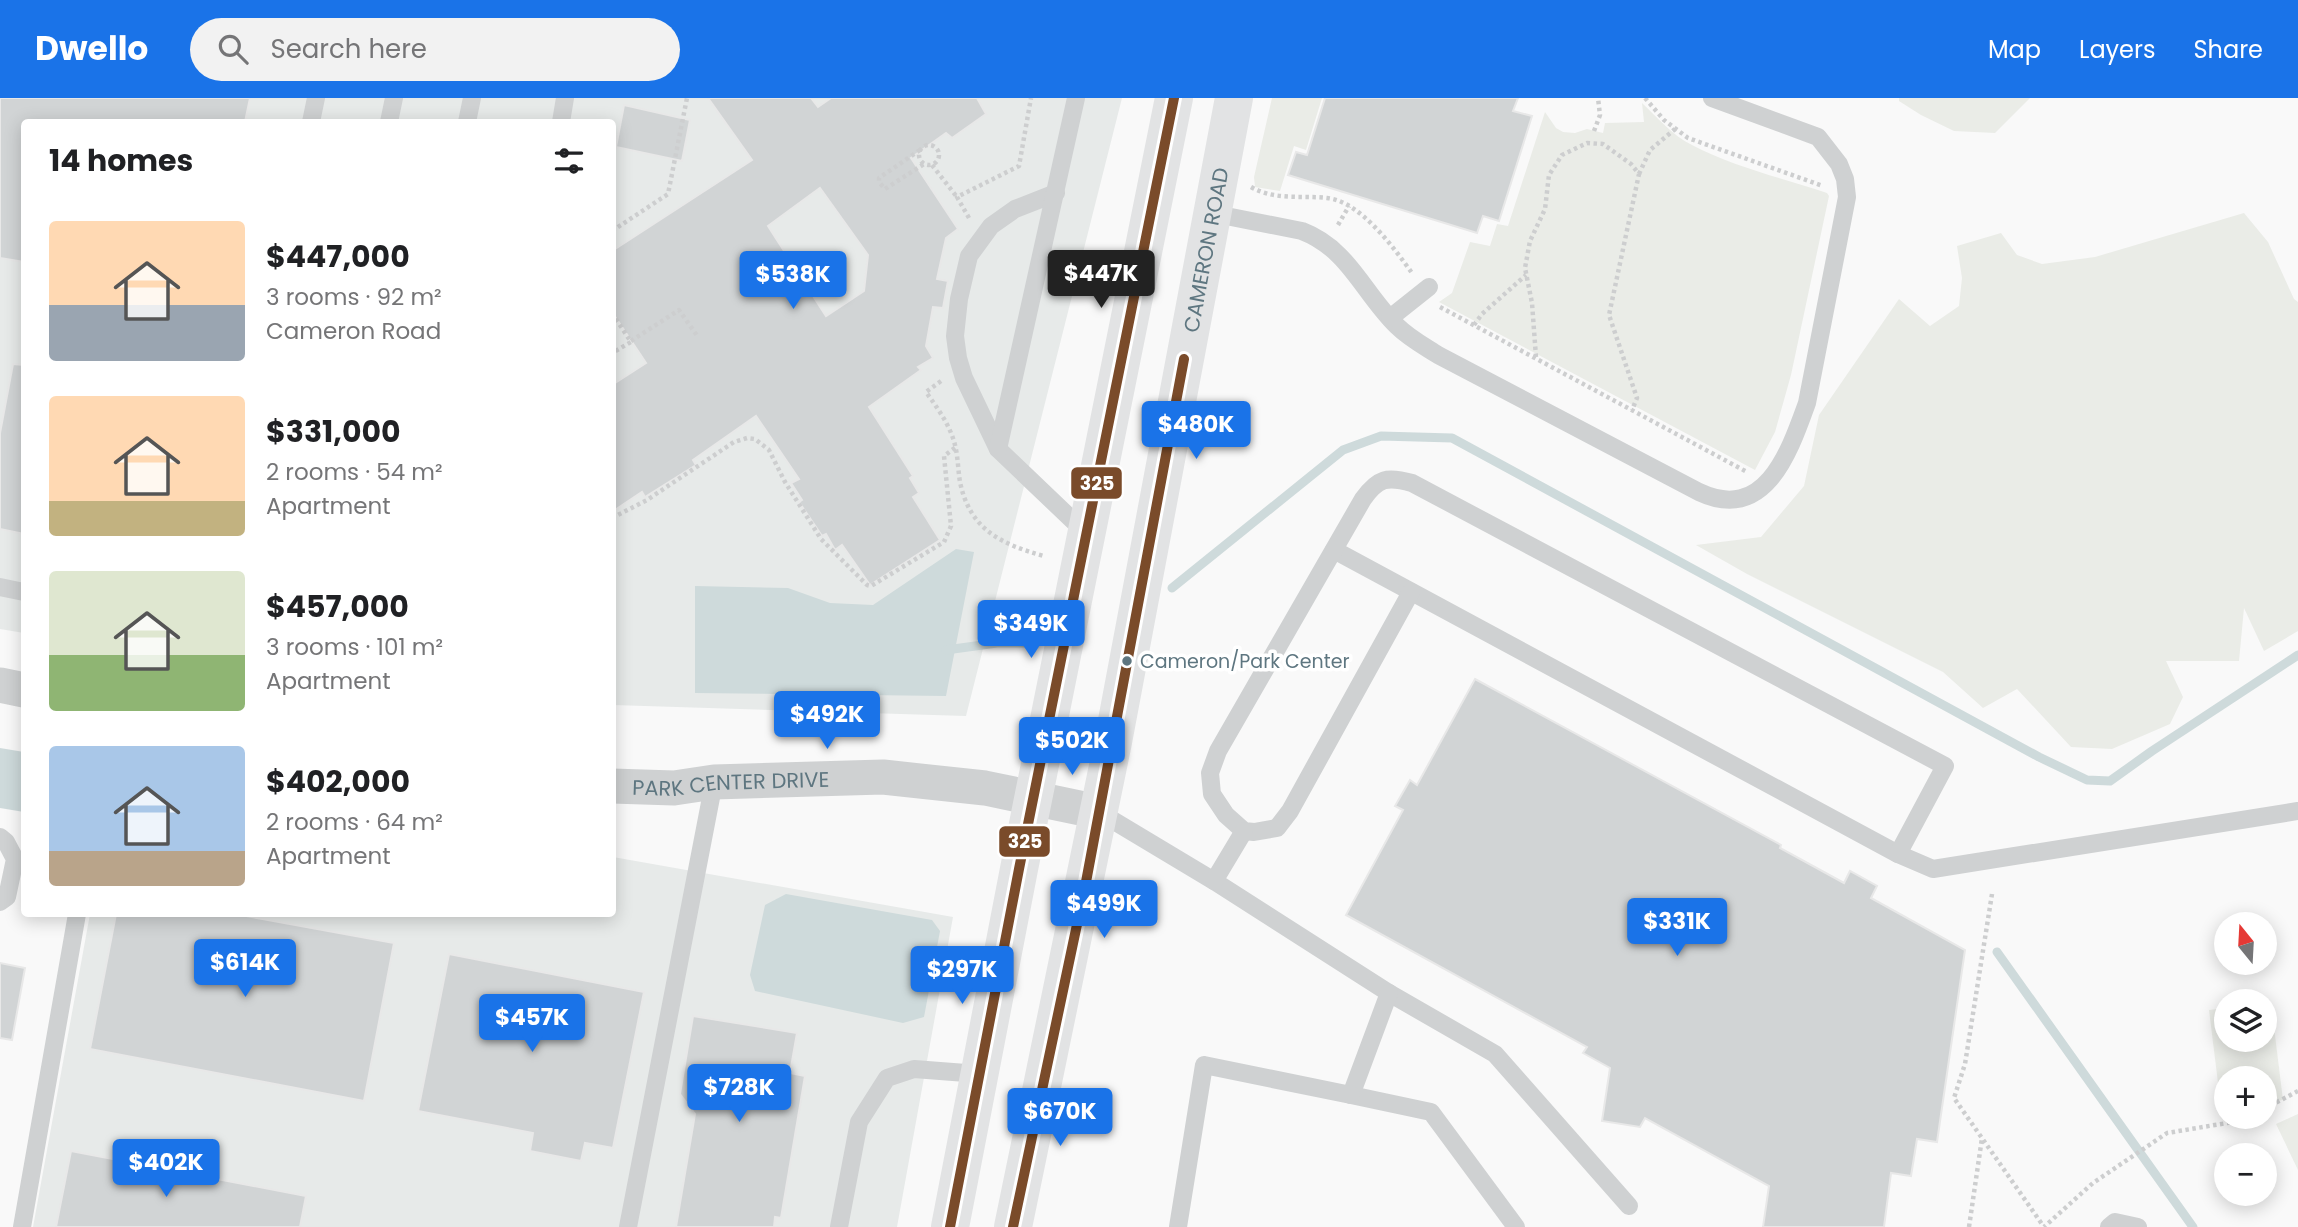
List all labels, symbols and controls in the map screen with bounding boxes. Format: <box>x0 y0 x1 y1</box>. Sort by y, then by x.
search box <box>190 18 680 81</box>
text: Dwello <box>35 25 148 72</box>
icon: search <box>214 30 252 68</box>
text: Search here <box>270 31 427 67</box>
text: Map <box>1988 33 2041 66</box>
text: Layers <box>2079 33 2155 66</box>
text: Share <box>2193 33 2263 66</box>
text: 14 homes <box>49 139 193 182</box>
icon: filters <box>550 142 588 180</box>
street label: CAMERON ROAD <box>1176 165 1235 335</box>
text: $447,000 <box>266 235 410 278</box>
icon: home <box>105 249 189 333</box>
pin: $447K <box>1052 250 1150 310</box>
pin: $538K <box>744 252 842 311</box>
text: $447K <box>1064 257 1138 289</box>
text: $538K <box>756 258 830 290</box>
text: 3 rooms · 92 m² <box>266 281 442 313</box>
text: Cameron Road <box>266 315 441 347</box>
pin: $480K <box>1147 402 1245 461</box>
text: $480K <box>1158 408 1234 440</box>
text: $331,000 <box>266 410 401 453</box>
icon: home <box>105 424 189 508</box>
text: 2 rooms · 54 m² <box>266 456 443 488</box>
line badge: 325 <box>1070 466 1123 500</box>
text: 325 <box>1080 470 1114 497</box>
text: Apartment <box>266 490 391 522</box>
text: $457,000 <box>266 585 409 628</box>
icon: home <box>105 599 189 683</box>
pin: $349K <box>982 601 1080 660</box>
text: $349K <box>994 607 1068 639</box>
text: 3 rooms · 101 m² <box>266 631 443 663</box>
place label: Cameron/Park Center <box>1140 648 1350 675</box>
marker: Cameron/Park Center <box>1120 654 1134 668</box>
text: Apartment <box>266 665 391 697</box>
pin: $492K <box>778 692 876 751</box>
text: $492K <box>790 698 864 730</box>
pin: $502K <box>1023 718 1121 777</box>
text: $502K <box>1035 724 1109 756</box>
text: $402,000 <box>266 760 410 803</box>
street label: PARK CENTER DRIVE <box>632 764 830 803</box>
icon: home <box>105 774 189 858</box>
text: 2 rooms · 64 m² <box>266 806 443 838</box>
line badge: 325 <box>998 825 1051 858</box>
text: 325 <box>1008 828 1042 855</box>
text: Apartment <box>266 840 391 872</box>
pin: $499K <box>1055 880 1153 940</box>
text: $499K <box>1066 887 1142 919</box>
pin: $331K <box>1628 898 1726 958</box>
text: $331K <box>1643 905 1711 937</box>
north arrow <box>2214 912 2277 975</box>
map controls <box>2214 912 2277 1206</box>
pin: $614K <box>196 940 294 999</box>
text: $614K <box>210 946 280 978</box>
pin: $297K <box>913 946 1011 1006</box>
text: $297K <box>927 953 997 985</box>
button: layers <box>2214 989 2277 1052</box>
pin: $457K <box>483 995 581 1054</box>
text: $457K <box>495 1001 569 1033</box>
pin: $728K <box>690 1065 788 1124</box>
button: + <box>2214 1066 2277 1129</box>
text: $728K <box>703 1071 775 1103</box>
pin: $670K <box>1011 1088 1109 1148</box>
text: $670K <box>1023 1095 1097 1127</box>
pin: $402K <box>117 1140 215 1199</box>
button: − <box>2214 1143 2277 1206</box>
text: $402K <box>129 1146 203 1178</box>

